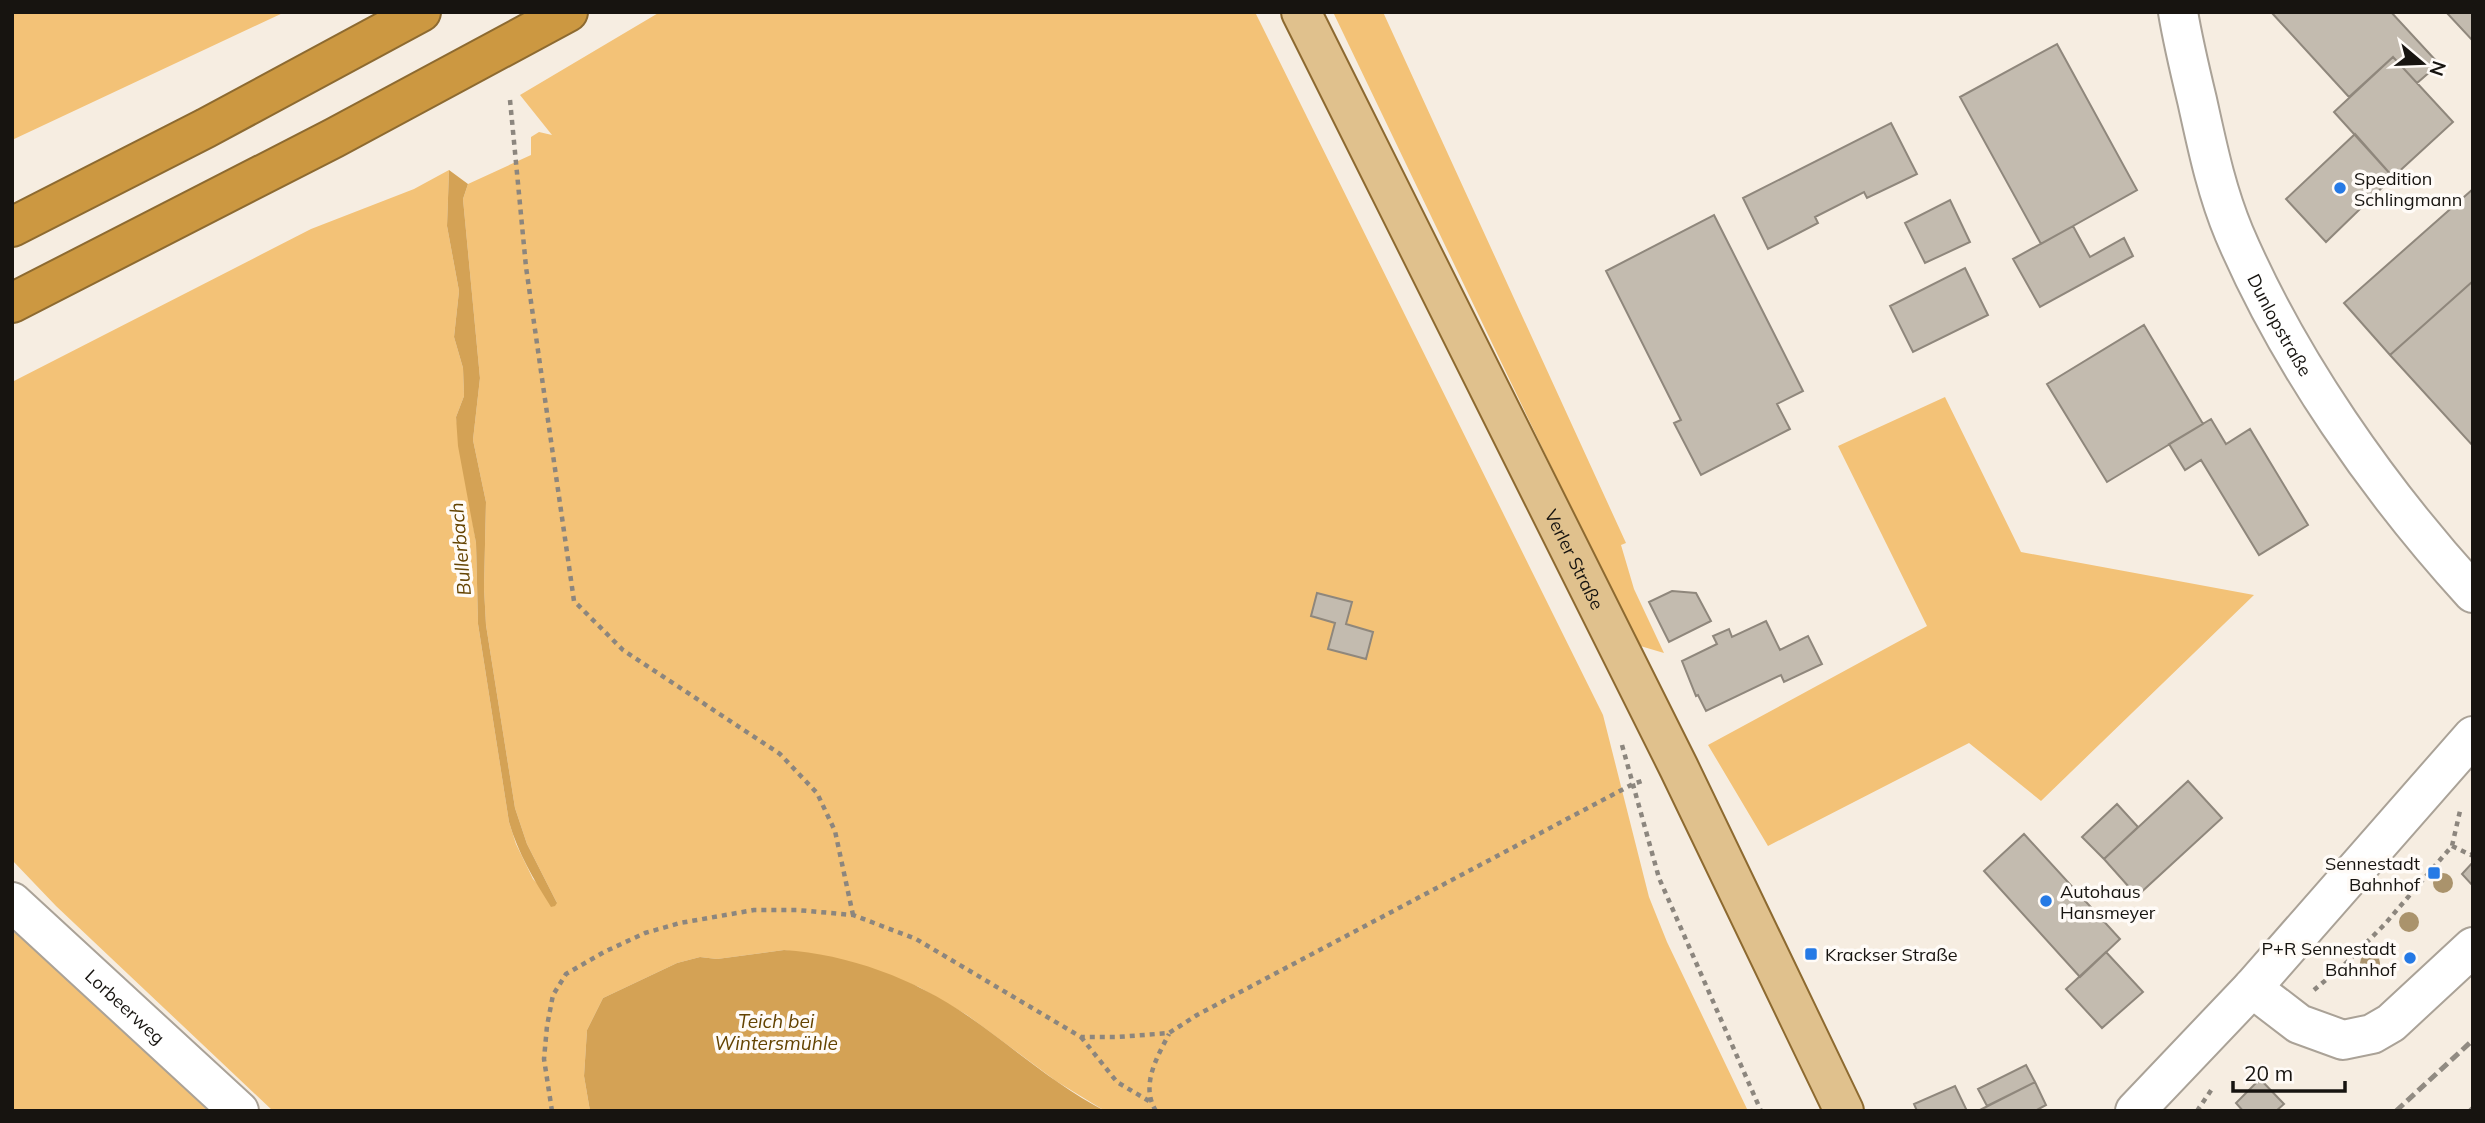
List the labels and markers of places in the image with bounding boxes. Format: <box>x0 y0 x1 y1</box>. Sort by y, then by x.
place label: Spedition Schlingmann <box>2354 167 2462 211</box>
marker: Spedition Schlingmann <box>2332 180 2348 196</box>
place label: Sennestadt Bahnhof <box>2325 852 2421 896</box>
marker: Sennestadt Bahnhof <box>2426 865 2442 881</box>
place label: Autohaus Hansmeyer <box>2060 880 2156 924</box>
marker: Autohaus Hansmeyer <box>2038 893 2054 909</box>
place label: P+R Sennestadt Bahnhof <box>2261 937 2397 981</box>
place label: Krackser Straße <box>1825 943 1958 966</box>
marker: Krackser Straße <box>1803 946 1819 962</box>
marker: P+R Sennestadt Bahnhof <box>2402 950 2418 966</box>

